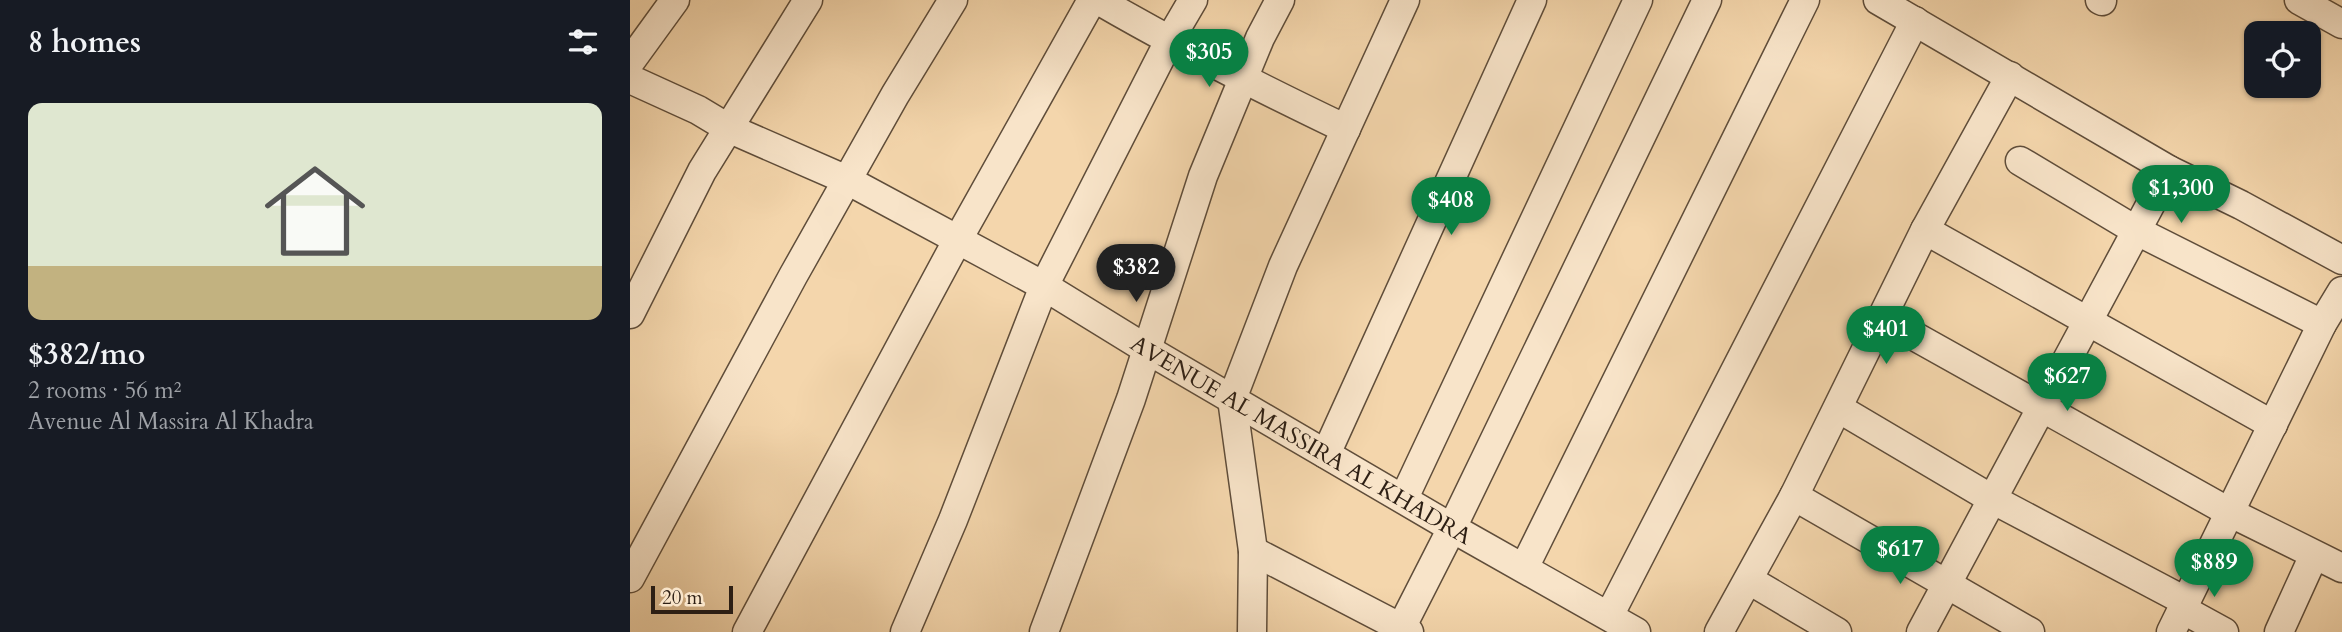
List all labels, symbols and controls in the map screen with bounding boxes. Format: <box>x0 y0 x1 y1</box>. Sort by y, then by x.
map controls <box>2244 21 2321 98</box>
button: locate <box>2244 21 2321 98</box>
text: 8 homes <box>28 22 141 63</box>
icon: filters <box>564 23 602 61</box>
pin: $305 <box>1168 29 1250 89</box>
text: $305 <box>1185 36 1233 67</box>
icon: home <box>252 148 378 274</box>
pin: $1,300 <box>2124 166 2238 225</box>
text: $1,300 <box>2148 172 2214 203</box>
pin: $408 <box>1410 177 1492 237</box>
text: $408 <box>1427 184 1475 215</box>
pin: $382 <box>1095 244 1177 304</box>
text: $382 <box>1112 251 1160 282</box>
pin: $401 <box>1845 306 1927 366</box>
text: $401 <box>1862 313 1910 344</box>
street label: AVENUE AL MASSIRA AL KHADRA <box>1125 328 1478 552</box>
text: $382/mo <box>28 334 145 375</box>
pin: $627 <box>2026 354 2108 413</box>
text: $627 <box>2043 360 2091 391</box>
text: 2 rooms · 56 m² <box>28 375 181 406</box>
text: Avenue Al Massira Al Khadra <box>28 406 314 437</box>
pin: $617 <box>1859 526 1941 586</box>
text: $617 <box>1876 533 1924 564</box>
pin: $889 <box>2173 540 2255 599</box>
text: $889 <box>2190 546 2238 577</box>
scale bar <box>651 583 733 615</box>
text: 20 m <box>662 585 703 611</box>

